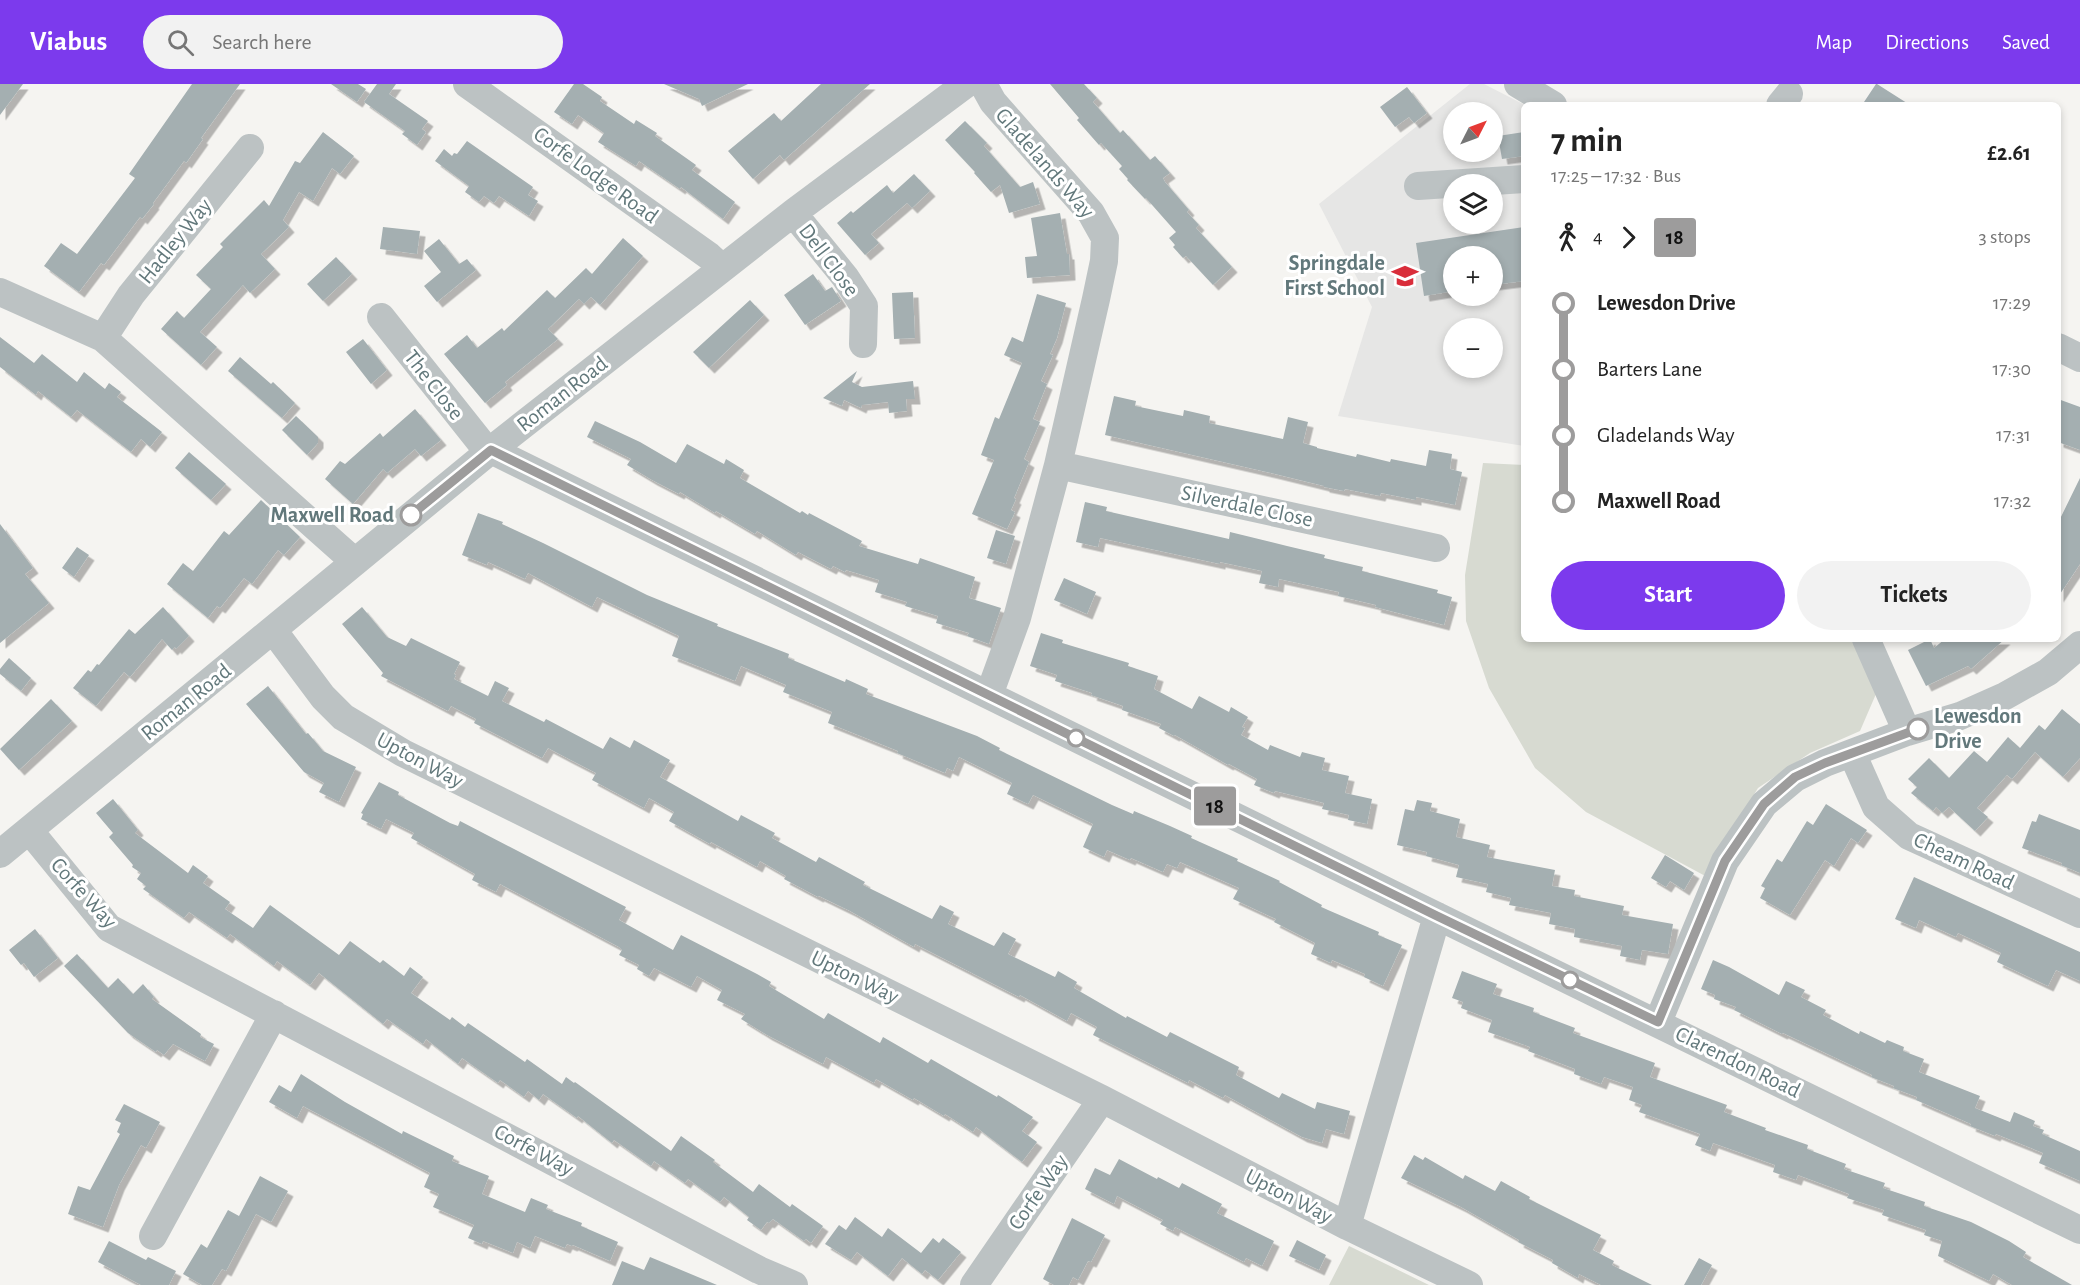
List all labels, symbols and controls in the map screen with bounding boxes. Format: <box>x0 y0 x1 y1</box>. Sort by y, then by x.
search box <box>143 15 563 69</box>
icon: search <box>164 26 197 59</box>
text: Viabus <box>30 28 107 56</box>
text: Search here <box>212 31 312 53</box>
text: Map <box>1816 32 1852 53</box>
text: Directions <box>1885 32 1969 53</box>
text: Saved <box>2002 32 2050 53</box>
north arrow <box>1443 102 1503 162</box>
map controls <box>1443 102 1503 378</box>
street label: Gladelands Way <box>992 104 1099 223</box>
street label: Corfe Lodge Road <box>530 123 662 227</box>
text: 7 min <box>1551 125 1623 158</box>
text: £2.61 <box>1987 142 2031 164</box>
text: 17:25 – 17:32 · Bus <box>1551 166 1681 186</box>
button: layers <box>1443 174 1503 234</box>
street label: Hadley Way <box>134 194 216 288</box>
street label: Dell Close <box>795 220 863 300</box>
icon: walk <box>1551 221 1584 254</box>
icon: forward <box>1612 221 1645 254</box>
text: 4 <box>1593 227 1603 247</box>
text: 18 <box>1666 227 1684 248</box>
text: 3 stops <box>1979 227 2031 247</box>
button: + <box>1443 246 1503 306</box>
place label: Springdale First School <box>1284 252 1385 299</box>
school or university icon: Springdale First School <box>1390 261 1420 291</box>
text: Lewesdon Drive <box>1597 292 1736 314</box>
text: 17:29 <box>1993 293 2031 313</box>
button: − <box>1443 318 1503 378</box>
street label: The Close <box>400 346 468 424</box>
street label: Roman Road <box>513 352 611 436</box>
text: Barters Lane <box>1597 358 1702 380</box>
text: 17:30 <box>1992 359 2031 379</box>
text: Gladelands Way <box>1597 424 1735 446</box>
text: 17:31 <box>1996 425 2031 445</box>
street label: Silverdale Close <box>1179 481 1315 531</box>
text: Maxwell Road <box>1597 490 1721 512</box>
text: 17:32 <box>1994 491 2031 511</box>
place label: Maxwell Road <box>270 504 394 526</box>
marker: Maxwell Road <box>400 504 422 526</box>
button: Start <box>1551 561 1785 630</box>
button: Tickets <box>1797 561 2031 630</box>
street label: Roman Road <box>137 659 235 745</box>
place label: Lewesdon Drive <box>1934 705 2022 752</box>
marker: Lewesdon Drive <box>1907 718 1929 740</box>
street label: Upton Way <box>373 728 467 792</box>
unlabelled marker <box>1067 729 1085 747</box>
line badge: 18 <box>1188 786 1242 826</box>
text: 18 <box>1206 796 1224 817</box>
street label: Cheam Road <box>1910 828 2018 894</box>
street label: Corfe Way <box>47 854 122 933</box>
street label: Upton Way <box>808 946 903 1008</box>
unlabelled marker <box>1561 971 1579 989</box>
street label: Clarendon Road <box>1672 1022 1804 1102</box>
street label: Corfe Way <box>491 1120 578 1180</box>
street label: Corfe Way <box>1004 1150 1072 1234</box>
street label: Upton Way <box>1242 1165 1337 1228</box>

